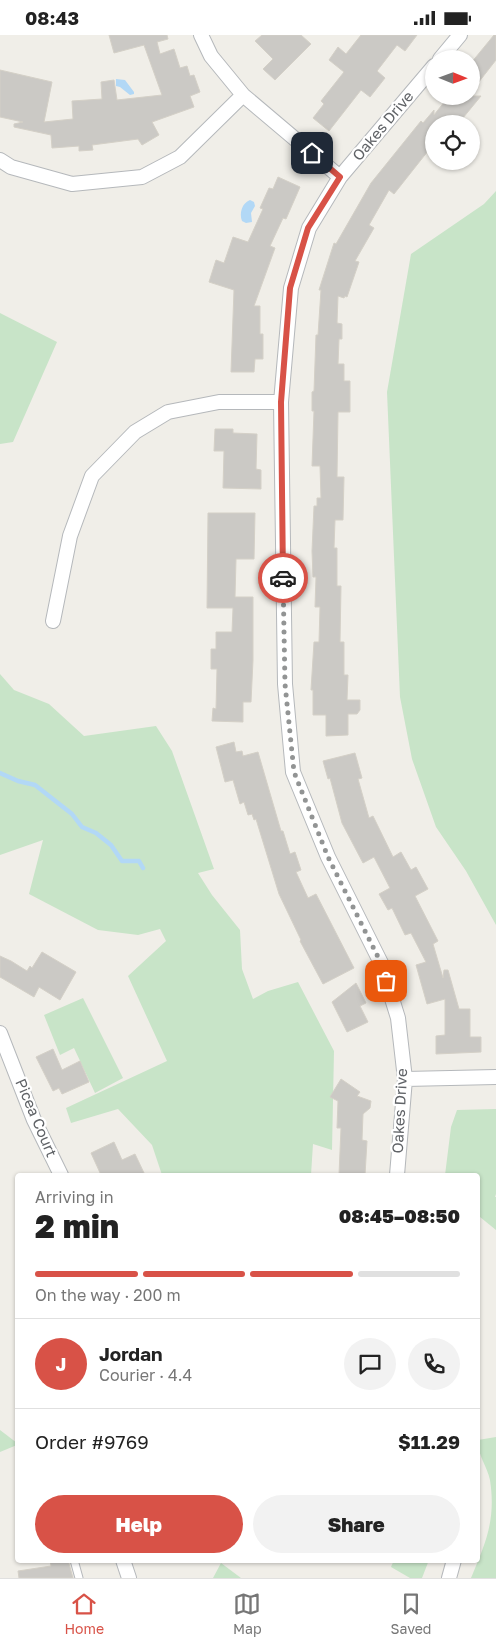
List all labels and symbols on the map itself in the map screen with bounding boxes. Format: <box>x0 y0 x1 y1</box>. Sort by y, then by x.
north arrow <box>425 50 480 105</box>
street label: Oakes Drive <box>348 87 417 164</box>
pin <box>291 132 333 174</box>
courier <box>258 553 308 603</box>
pin <box>365 960 407 1002</box>
street label: Oakes Drive <box>388 1068 410 1154</box>
street label: Picea Court <box>12 1076 61 1159</box>

